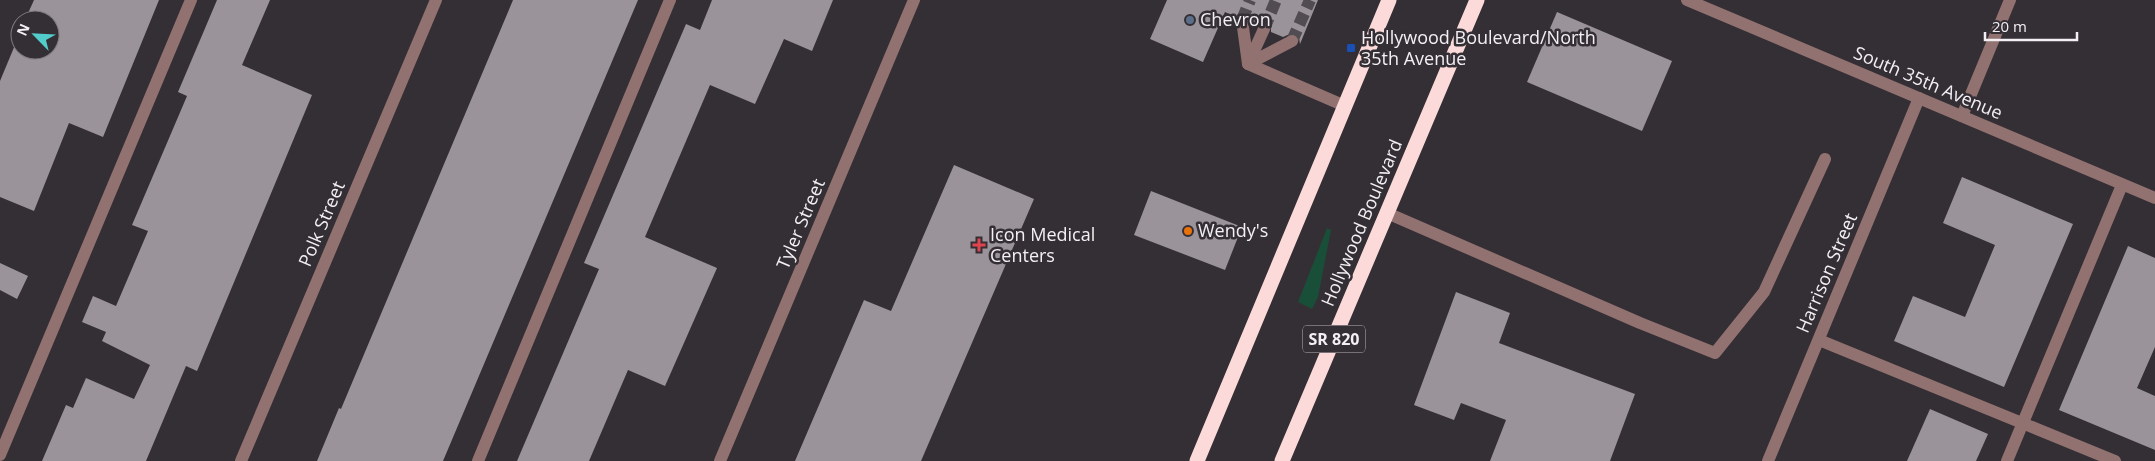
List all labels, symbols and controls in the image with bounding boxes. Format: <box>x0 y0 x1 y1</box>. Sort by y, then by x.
place label: Chevron <box>1200 7 1271 31</box>
north arrow <box>10 10 60 60</box>
scale bar <box>1985 10 2078 42</box>
marker: Chevron <box>1184 14 1196 26</box>
text: 20 m <box>1992 16 2027 36</box>
text: N <box>12 20 34 39</box>
place label: Hollywood Boulevard/North 35th Avenue <box>1361 25 1596 70</box>
street label: South 35th Avenue <box>1850 40 2006 124</box>
marker: Hollywood Boulevard/North 35th Avenue <box>1345 42 1357 54</box>
street label: Hollywood Boulevard <box>1315 136 1407 310</box>
street label: Tyler Street <box>770 175 830 272</box>
street label: Polk Street <box>292 177 350 270</box>
street label: Harrison Street <box>1790 209 1862 336</box>
place label: Wendy's <box>1198 218 1268 242</box>
place label: Icon Medical Centers <box>990 222 1095 267</box>
marker: Wendy's <box>1182 225 1194 237</box>
marker: Icon Medical Centers <box>972 238 986 252</box>
road number: SR 820 <box>1303 326 1365 352</box>

